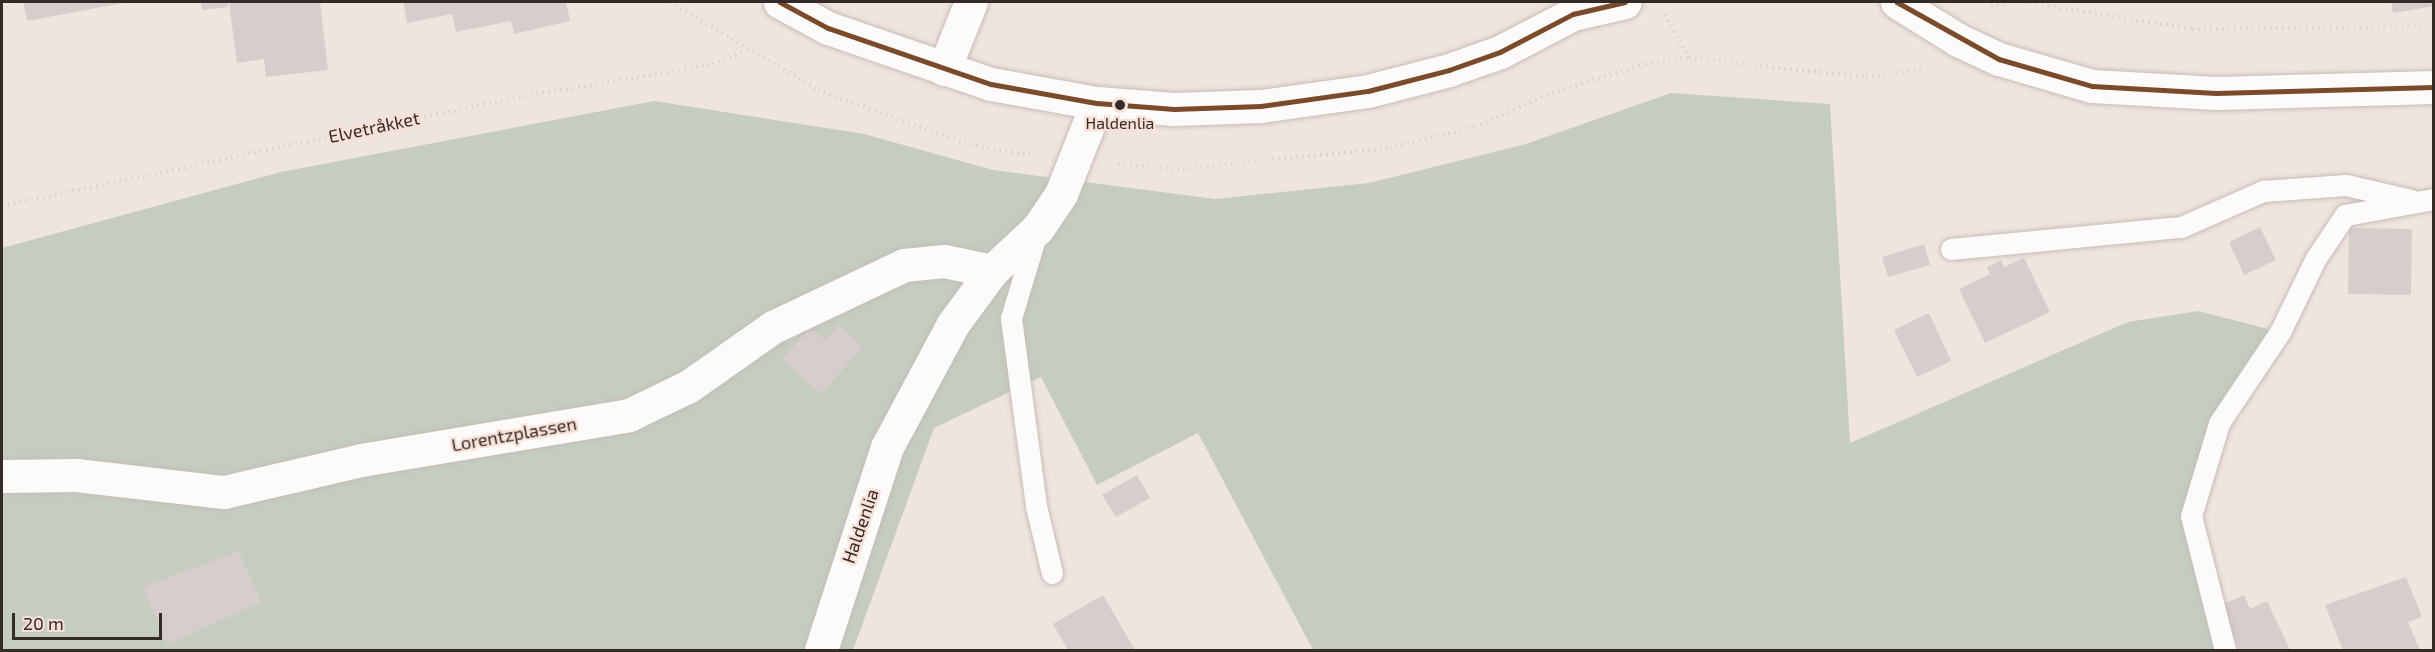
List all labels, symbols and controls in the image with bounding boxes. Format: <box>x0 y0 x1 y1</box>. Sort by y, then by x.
marker: Haldenlia <box>1114 99 1126 111</box>
street label: Elvetråkket <box>326 107 422 147</box>
place label: Haldenlia <box>1086 113 1154 133</box>
street label: Lorentzplassen <box>450 412 578 456</box>
street label: Haldenlia <box>837 486 883 566</box>
scale bar <box>15 601 165 639</box>
text: 20 m <box>23 612 64 634</box>

